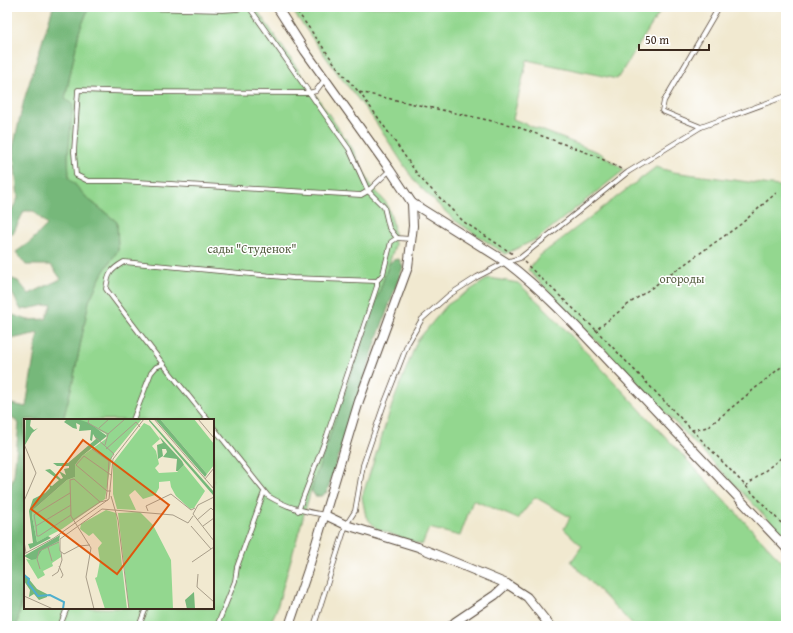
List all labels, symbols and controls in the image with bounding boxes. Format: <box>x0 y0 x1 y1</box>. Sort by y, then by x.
scale bar <box>639 26 709 52</box>
text: 50 m <box>645 31 669 48</box>
park label: сады "Студенок" <box>207 240 297 257</box>
park label: огороды <box>660 270 705 287</box>
inset map <box>24 419 214 609</box>

